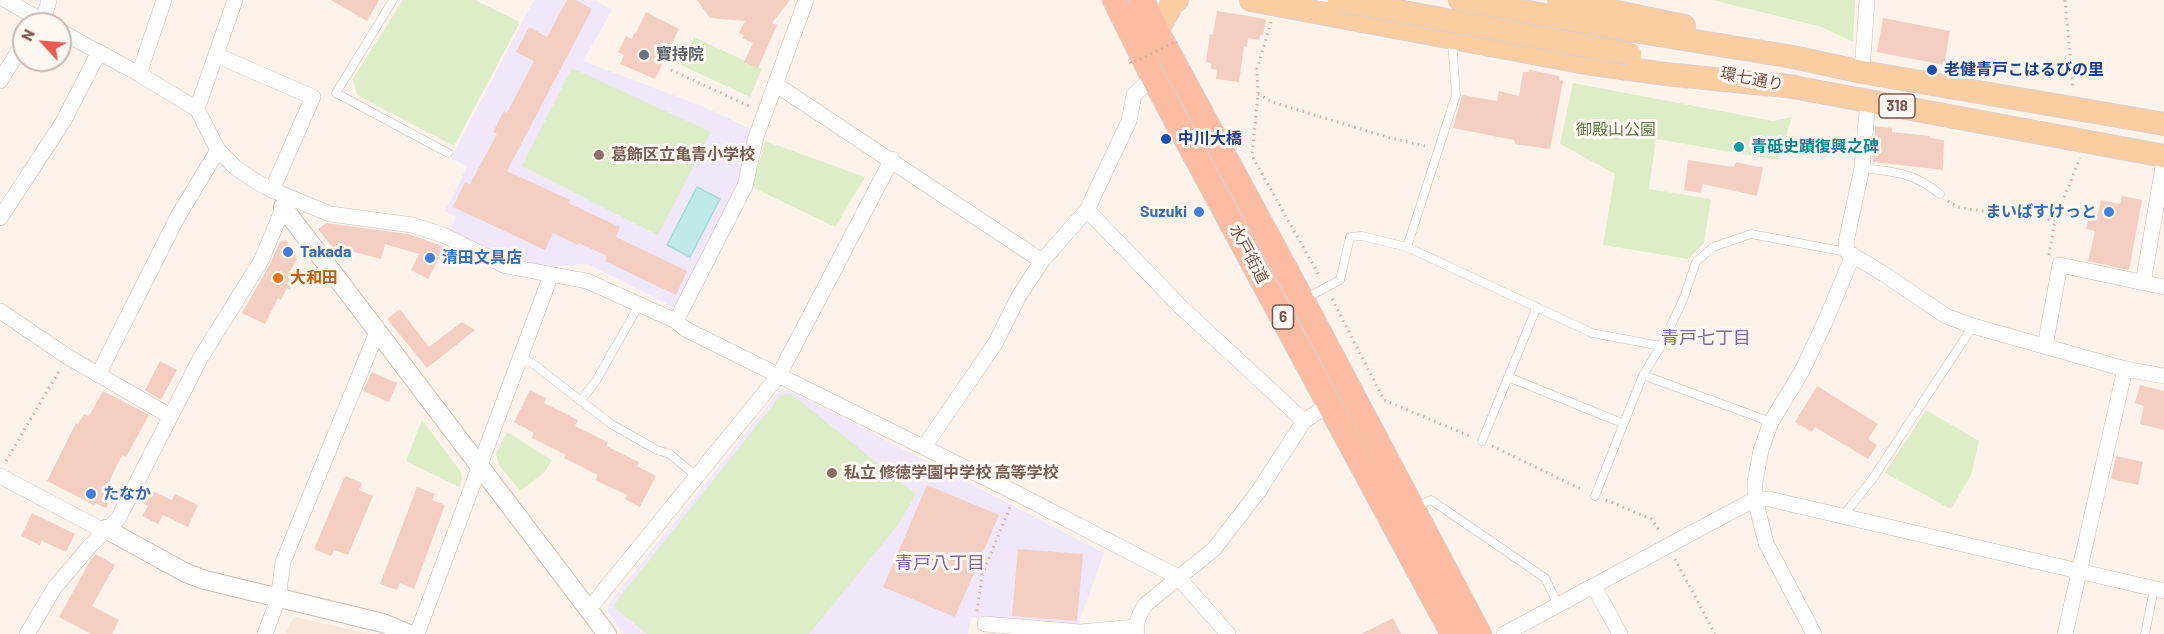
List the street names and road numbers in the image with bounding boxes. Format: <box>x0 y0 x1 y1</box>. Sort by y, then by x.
street label: 環七通り <box>1719 63 1785 95</box>
road number: 318 <box>1879 94 1915 118</box>
street label: 水戸街道 <box>1226 221 1272 287</box>
road number: 6 <box>1272 305 1294 329</box>

